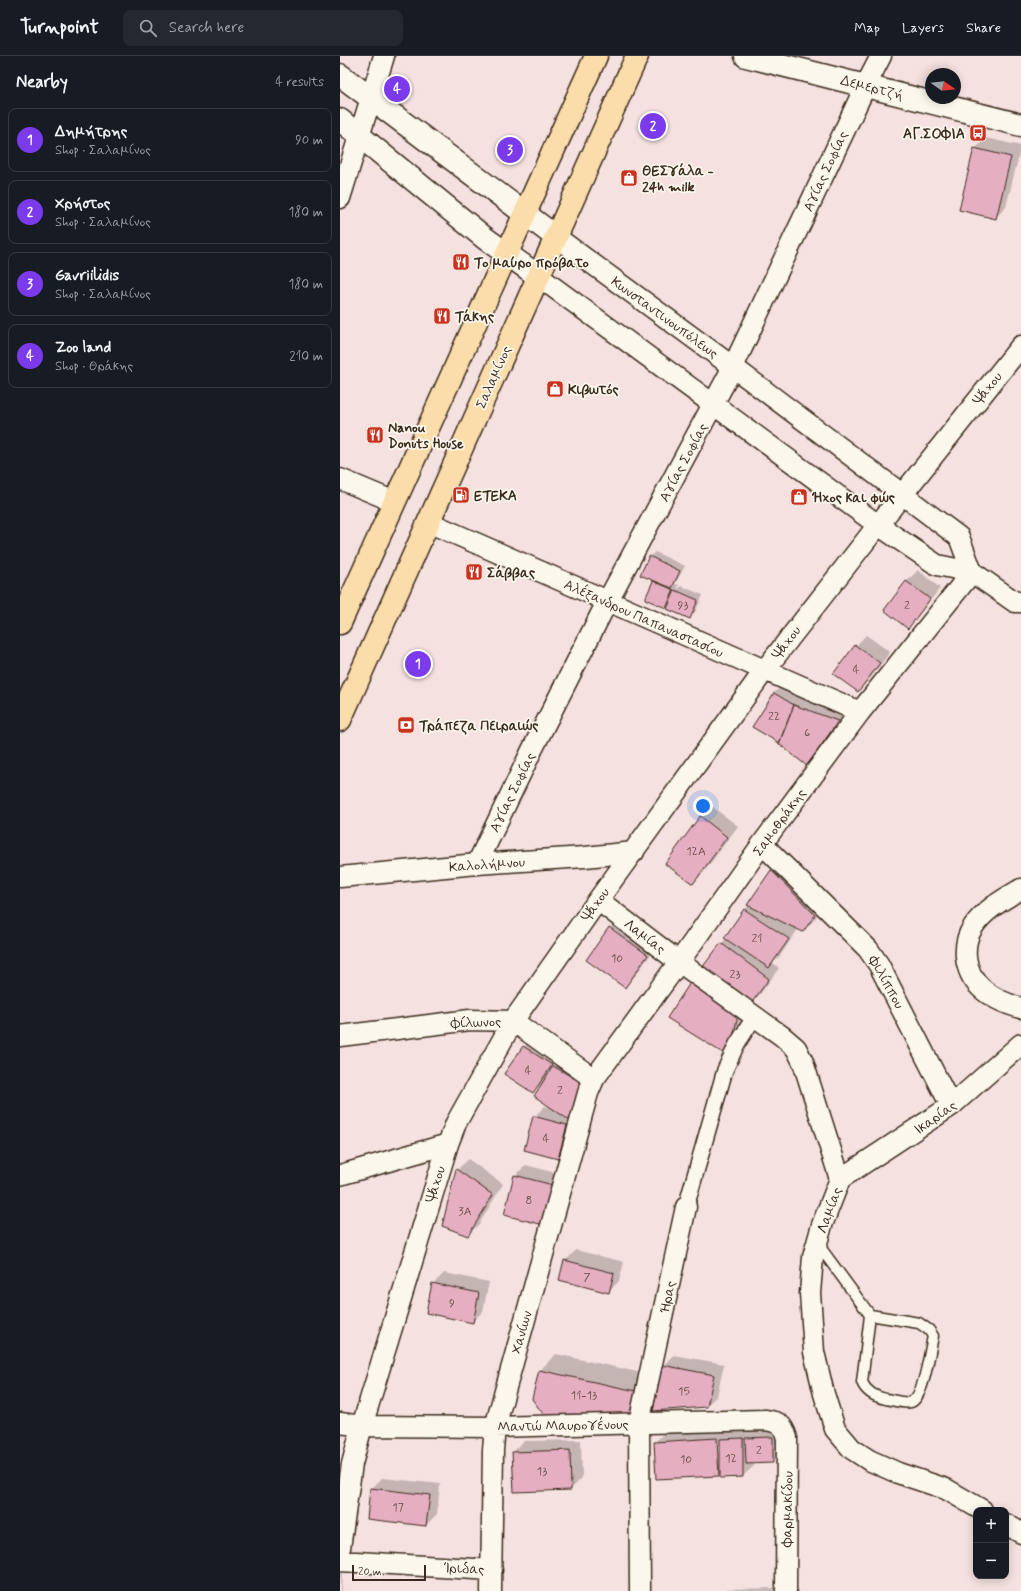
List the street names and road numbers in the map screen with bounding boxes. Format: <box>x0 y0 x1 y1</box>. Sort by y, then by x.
street label: Δεμερτζή <box>838 71 905 104</box>
street label: Αγίας Σοφίας <box>799 128 852 215</box>
street label: Κωνσταντινουπόλεως <box>607 273 722 363</box>
street label: Σαλαμίνος <box>472 343 516 412</box>
street label: Ψάχου <box>968 368 1006 410</box>
street label: Αγίας Σοφίας <box>656 420 712 505</box>
street label: Αλέξανδρου Παπαναστασίου <box>561 575 727 662</box>
street label: Ψάχου <box>768 622 805 664</box>
street label: Αγίας Σοφίας <box>486 749 540 835</box>
street label: Σαμοθράκης <box>749 785 810 860</box>
street label: Καλολήμνου <box>448 853 526 877</box>
street label: Ψάχου <box>577 884 614 926</box>
street label: Λαμίας <box>620 915 669 958</box>
street label: Φιλίππου <box>864 952 908 1012</box>
street label: Φίλωνος <box>450 1013 501 1033</box>
street label: Ικαρίας <box>911 1097 960 1139</box>
street label: Ψάχου <box>422 1164 450 1206</box>
street label: Λαμίας <box>813 1185 847 1236</box>
street label: Ήρας <box>656 1279 680 1315</box>
street label: Χανίων <box>507 1309 537 1356</box>
street label: Μαντώ Μαυρογένους <box>497 1415 629 1436</box>
street label: Φαρμακίδου <box>778 1471 798 1548</box>
street label: Ίριδας <box>443 1559 485 1579</box>

